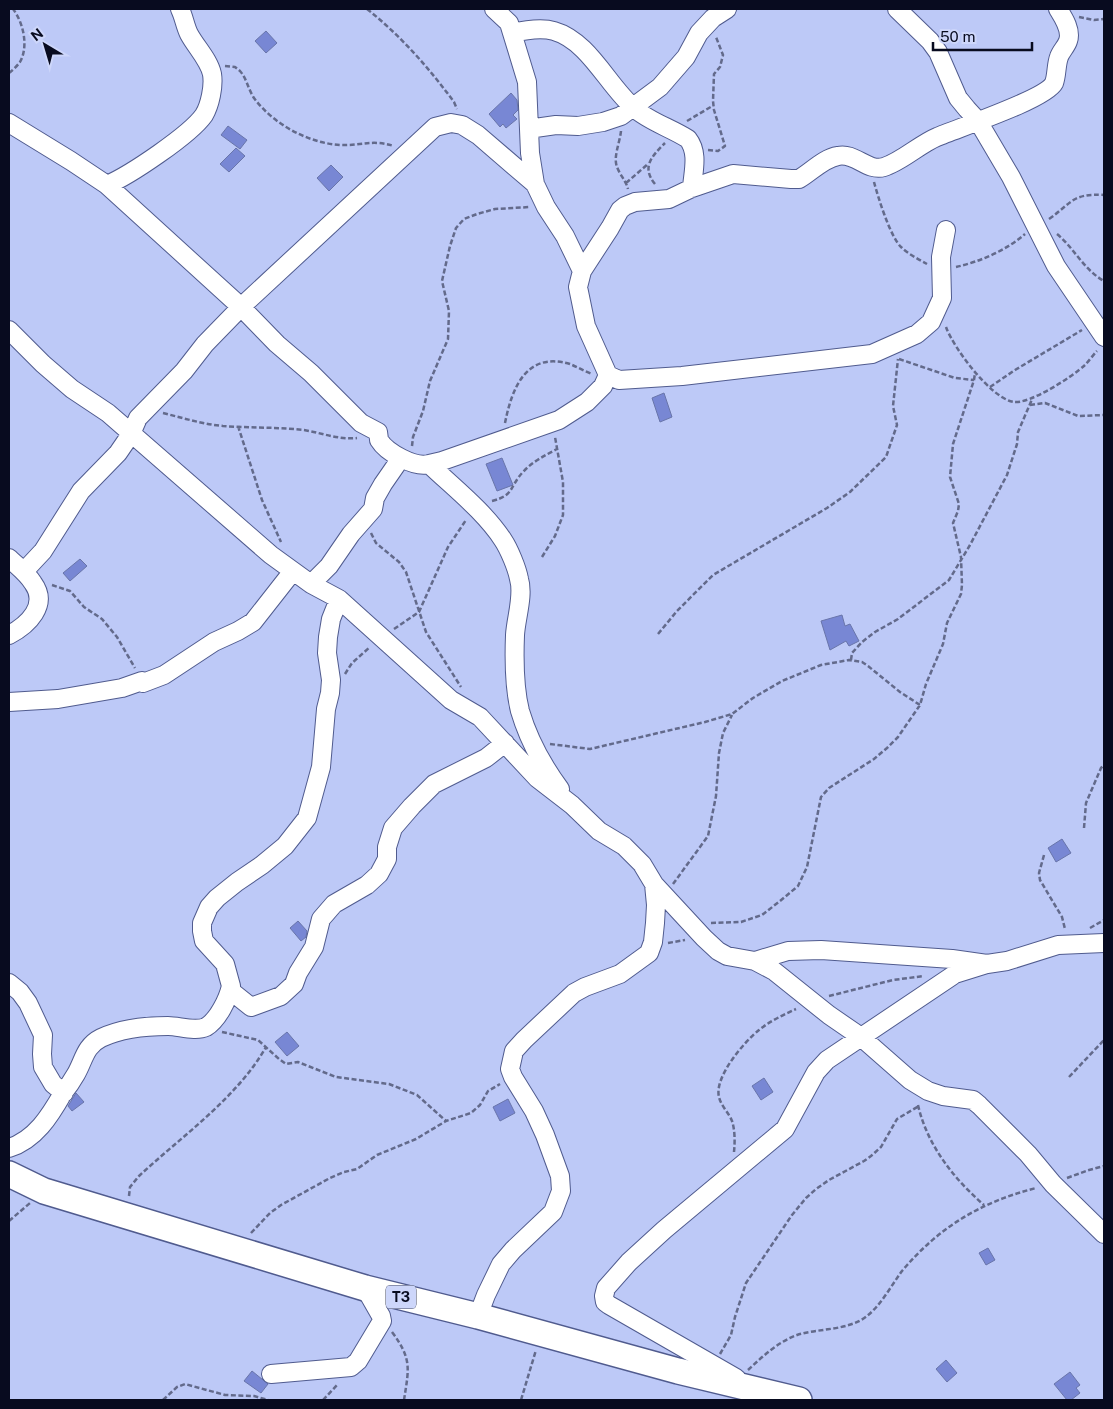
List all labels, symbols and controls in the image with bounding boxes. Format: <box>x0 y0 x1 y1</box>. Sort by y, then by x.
north arrow <box>20 20 70 70</box>
scale bar <box>933 20 1032 52</box>
text: N <box>28 25 46 44</box>
text: 50 m <box>940 28 975 45</box>
road number: T3 <box>386 1285 416 1308</box>

